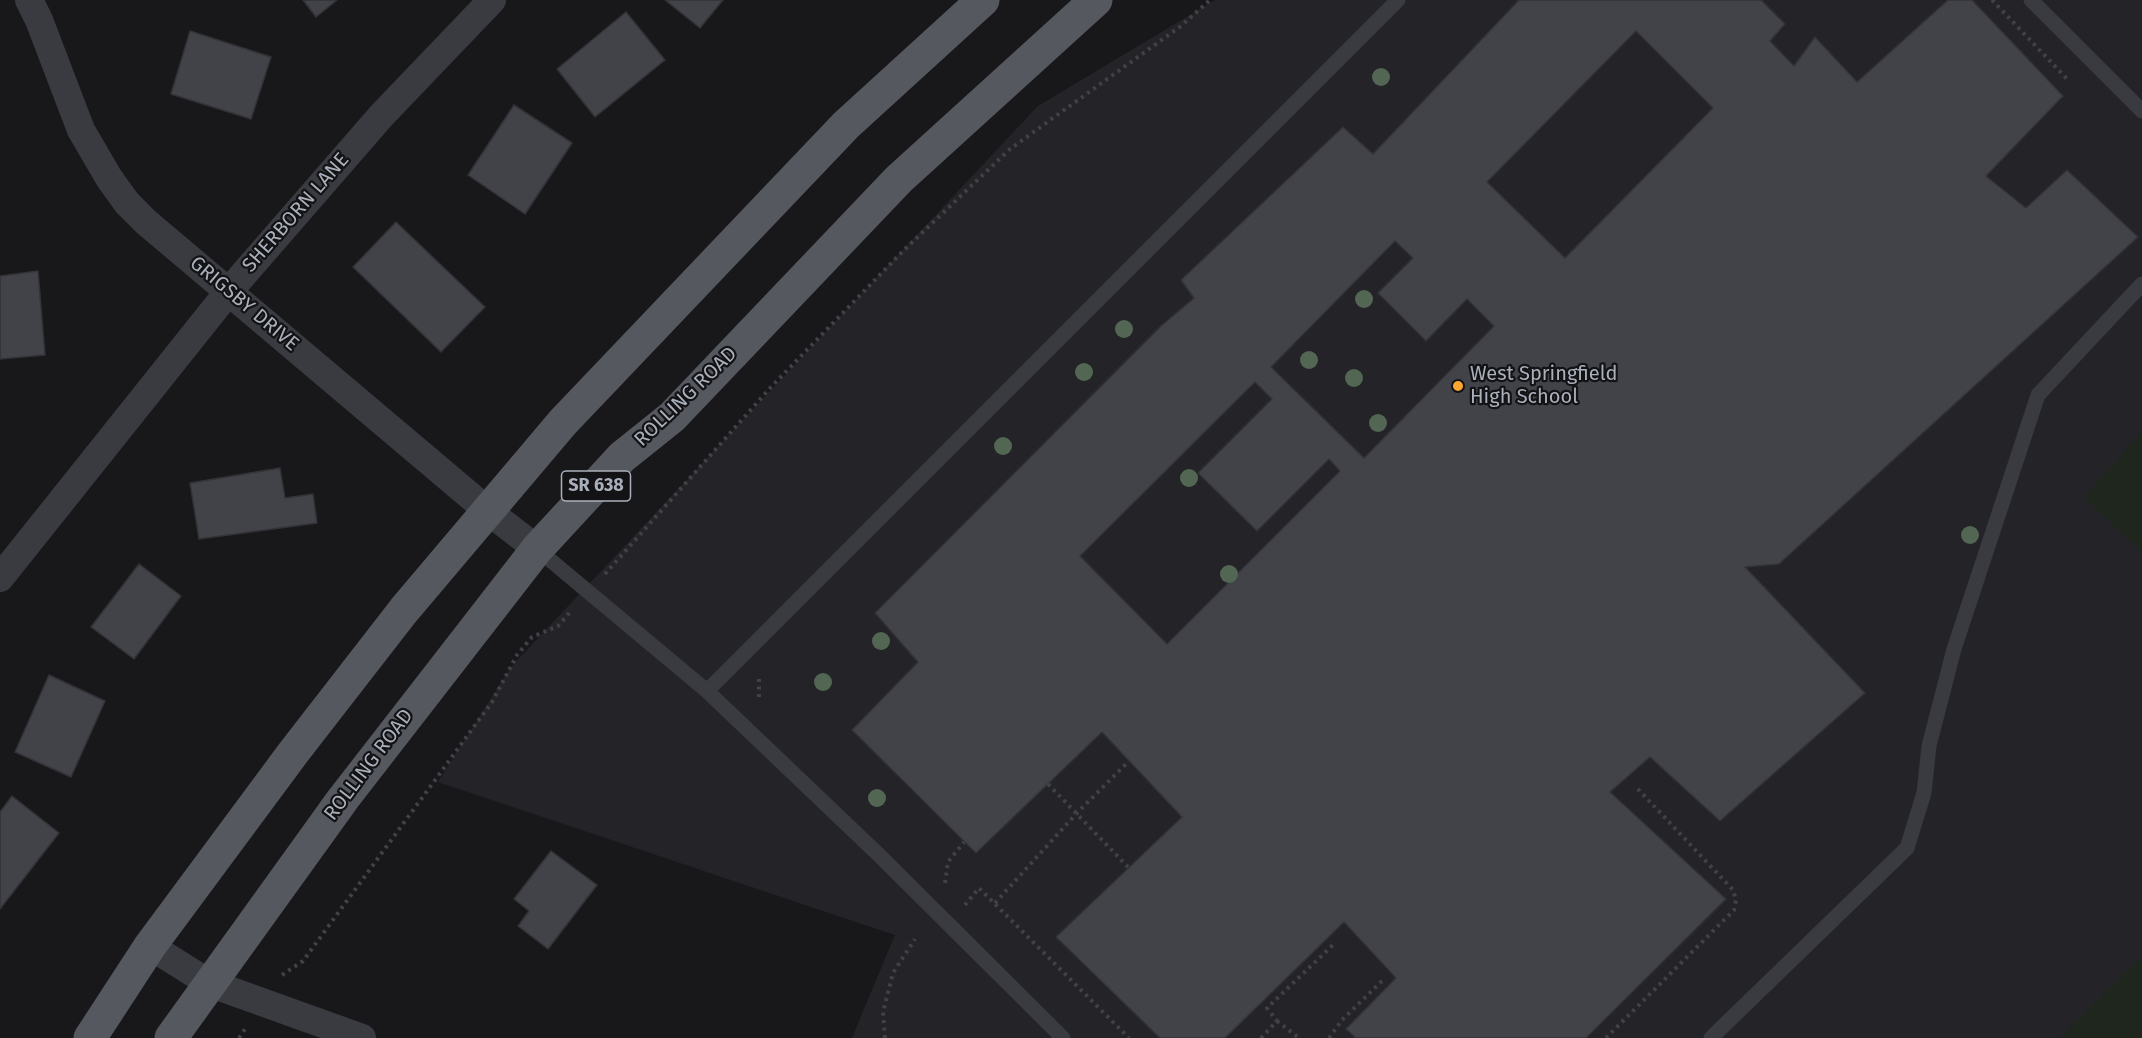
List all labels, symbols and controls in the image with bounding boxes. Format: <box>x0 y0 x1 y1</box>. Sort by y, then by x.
street label: SHERBORN LANE <box>238 148 354 278</box>
street label: GRIGSBY DRIVE <box>185 251 303 357</box>
street label: ROLLING ROAD <box>630 342 742 452</box>
place label: West Springfield High School <box>1470 362 1617 409</box>
marker: West Springfield High School <box>1451 379 1465 393</box>
road number: SR 638 <box>562 471 630 501</box>
street label: ROLLING ROAD <box>319 705 419 825</box>

